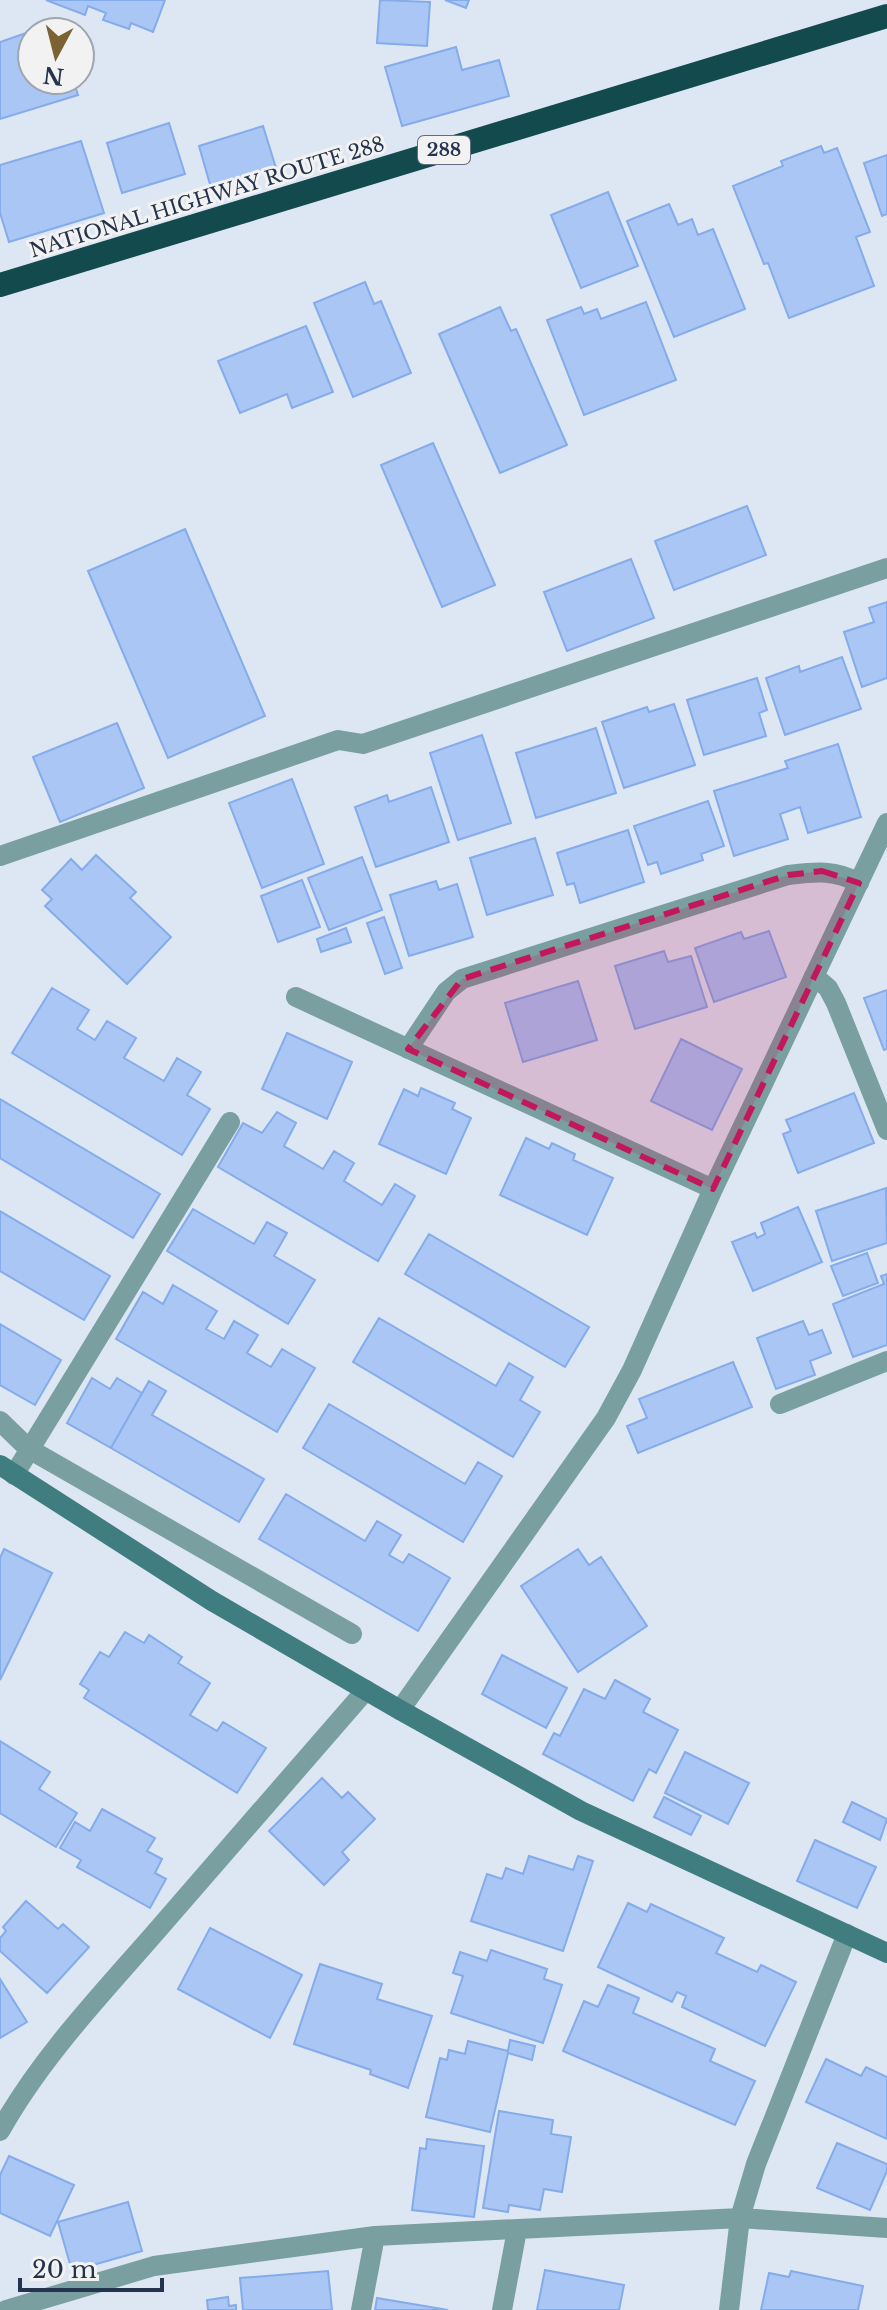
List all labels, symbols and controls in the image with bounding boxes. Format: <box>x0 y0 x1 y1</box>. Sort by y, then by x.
north arrow <box>16 16 96 96</box>
text: N <box>41 61 66 90</box>
street label: NATIONAL HIGHWAY ROUTE 288 <box>27 131 387 263</box>
road number: 288 <box>418 136 470 164</box>
scale bar <box>20 2242 162 2292</box>
text: 20 m <box>32 2255 97 2284</box>

